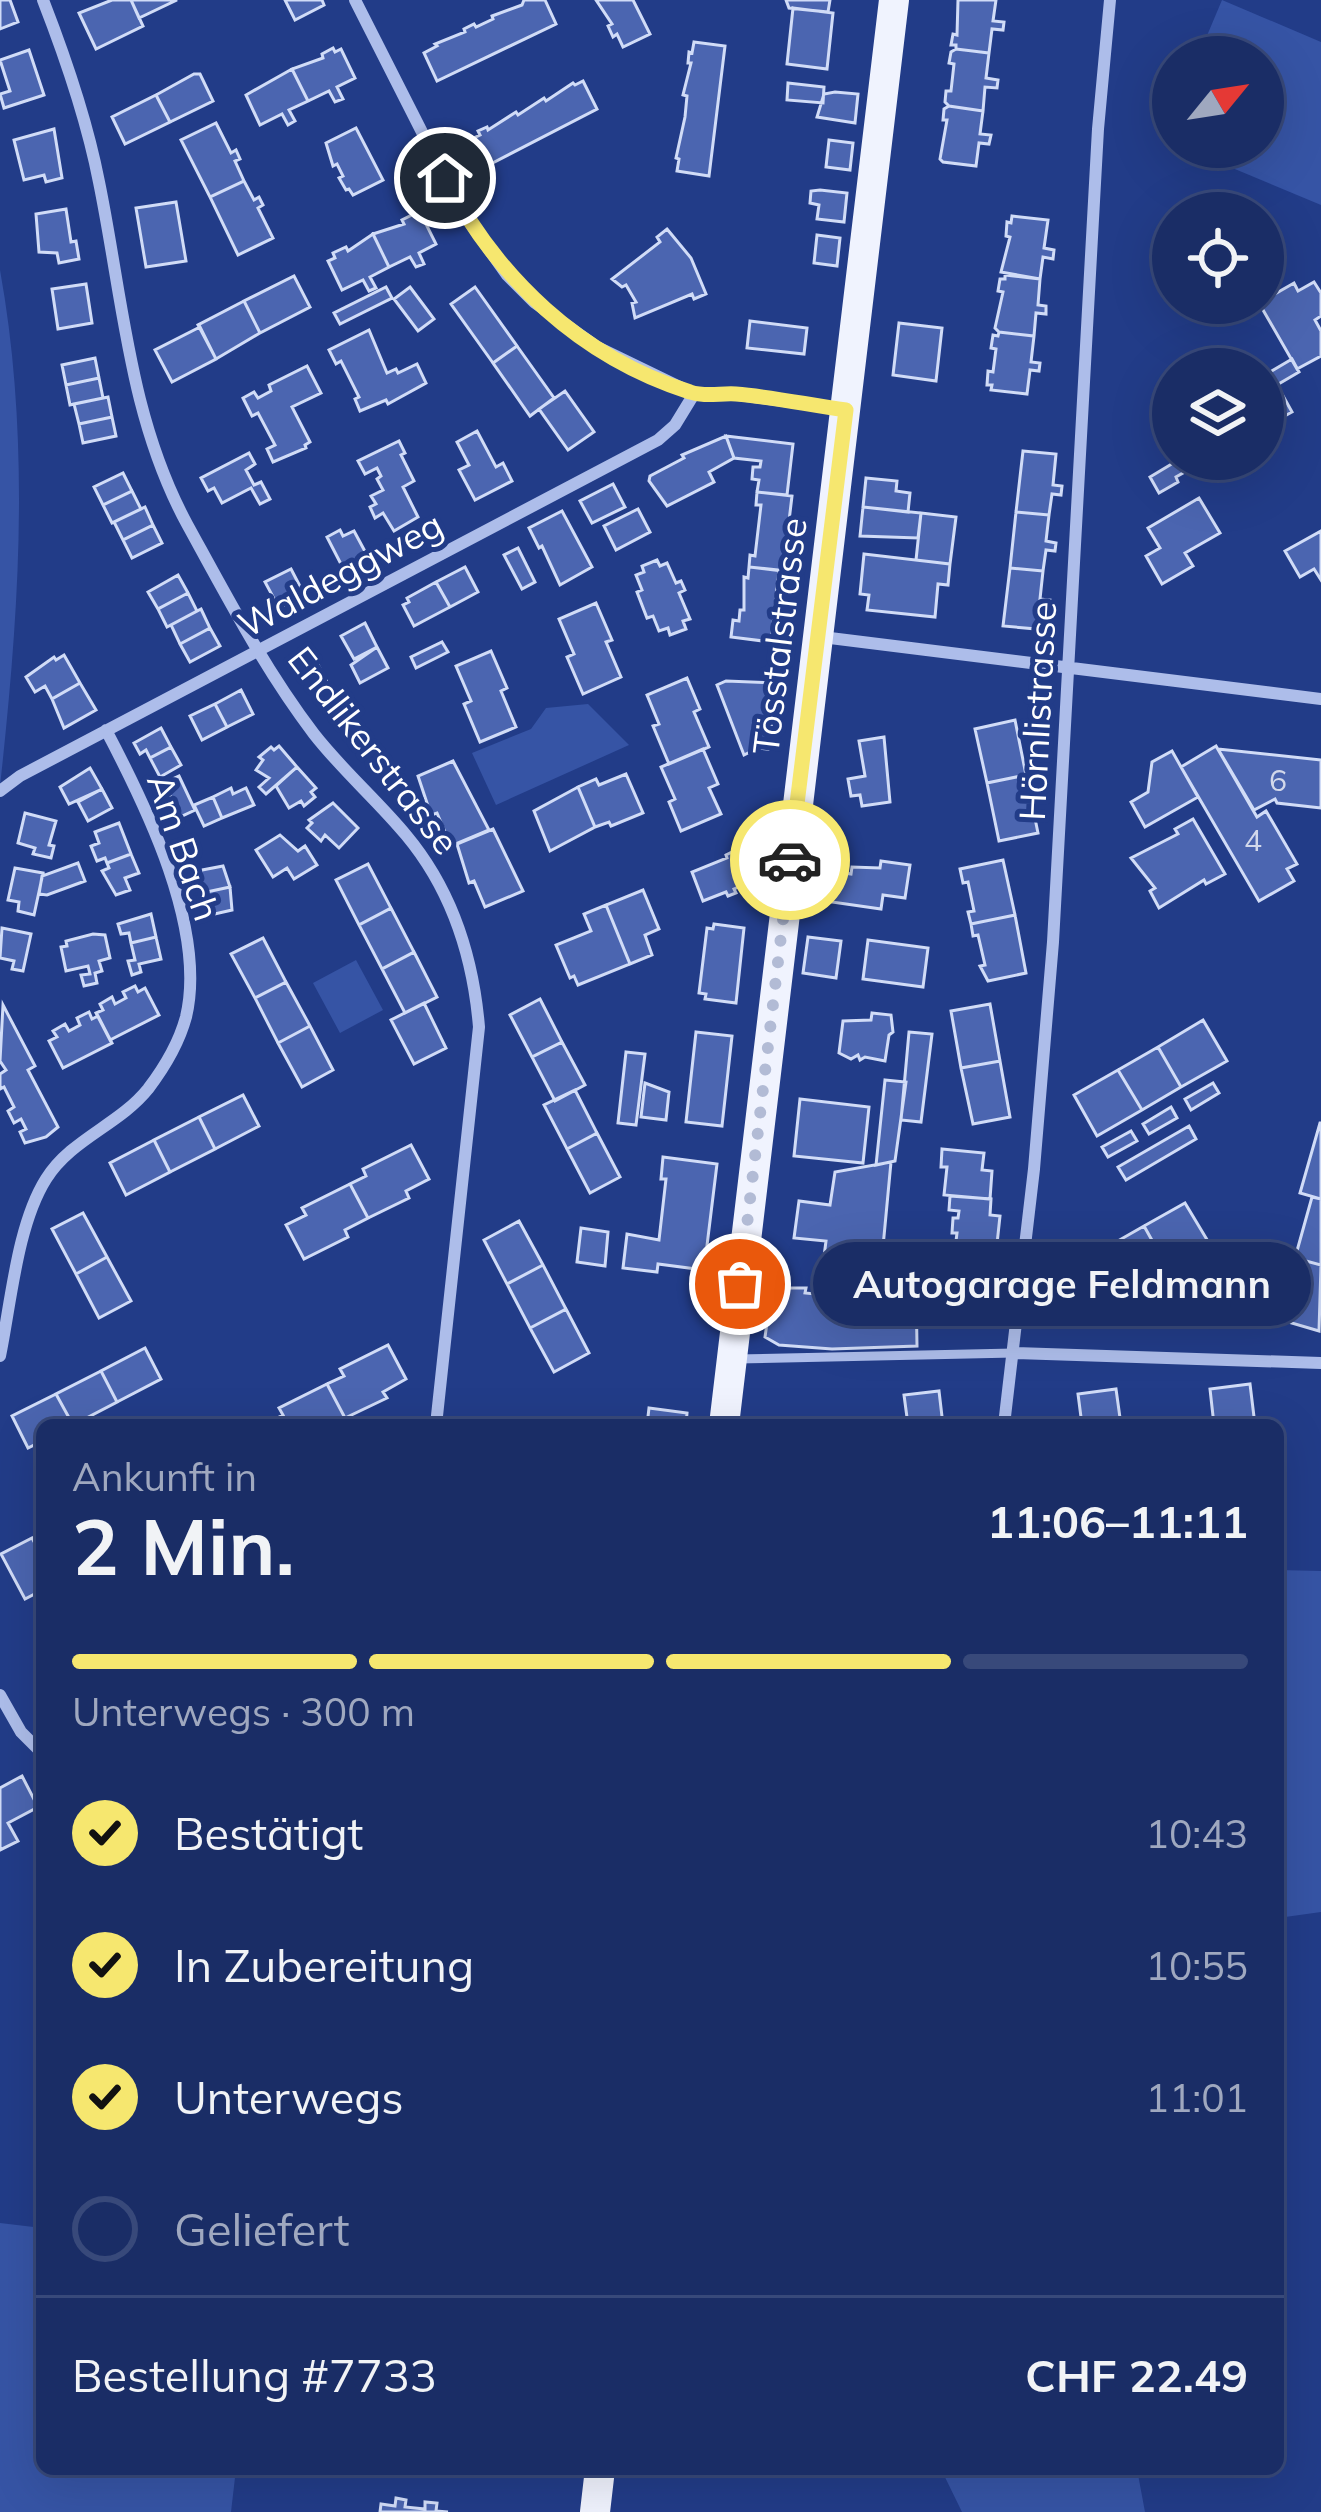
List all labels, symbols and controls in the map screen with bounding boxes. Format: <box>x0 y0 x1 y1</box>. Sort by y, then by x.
north arrow <box>1152 36 1284 168</box>
map controls <box>1152 36 1284 480</box>
pin <box>394 127 496 229</box>
icon: home <box>412 145 478 211</box>
button: locate <box>1152 192 1284 324</box>
button: layers <box>1152 348 1284 480</box>
street label: Waldeggweg <box>230 501 450 647</box>
street label: Tösstalstrasse <box>742 515 816 757</box>
street label: Hörnlistrasse <box>1009 600 1065 822</box>
street label: Endlikerstrasse <box>279 637 469 863</box>
house number: 6 <box>1269 761 1287 799</box>
street label: Am Bach <box>138 768 230 926</box>
courier <box>730 800 850 920</box>
house number: 4 <box>1244 821 1262 859</box>
icon: car <box>757 827 823 893</box>
pin <box>689 1233 791 1335</box>
callout: Autogarage Feldmann <box>812 1242 1310 1326</box>
icon: bag <box>707 1251 773 1317</box>
text: Autogarage Feldmann <box>853 1259 1271 1308</box>
text: Ankunft in <box>72 1452 257 1501</box>
text: 11:06–11:11 <box>987 1493 1248 1549</box>
text: 2 Min. <box>72 1497 295 1595</box>
text: Unterwegs · 300 m <box>72 1687 415 1736</box>
icon: check <box>72 1800 138 1866</box>
text: Bestätigt <box>174 1805 363 1861</box>
text: 10:43 <box>1146 1809 1248 1858</box>
icon: check <box>72 1932 138 1998</box>
text: In Zubereitung <box>174 1937 474 1993</box>
text: 10:55 <box>1146 1941 1248 1990</box>
icon: check <box>72 2064 138 2130</box>
text: Unterwegs <box>174 2069 404 2125</box>
text: 11:01 <box>1146 2073 1248 2122</box>
text: Geliefert <box>174 2201 350 2257</box>
text: Bestellung #7733 <box>72 2347 437 2403</box>
text: CHF 22.49 <box>1025 2347 1248 2403</box>

